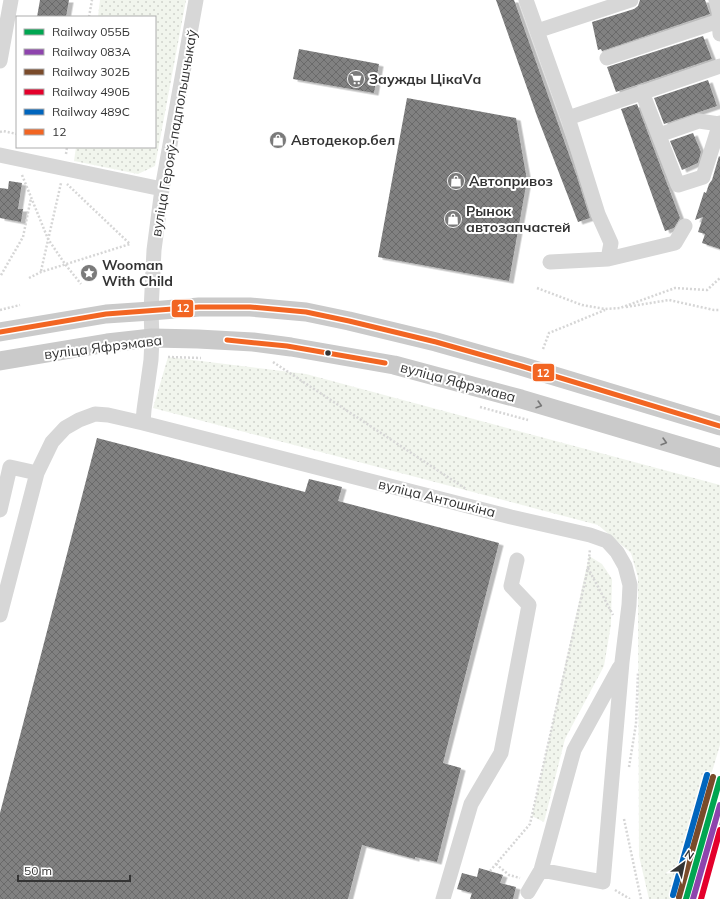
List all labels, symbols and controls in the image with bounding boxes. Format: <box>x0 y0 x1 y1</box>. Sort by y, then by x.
legend <box>16 16 156 148</box>
text: Railway 055Б <box>52 24 130 39</box>
street label: вуліца Герояў-падпольшчыкаў <box>147 28 201 238</box>
text: Railway 083А <box>52 44 131 59</box>
text: Railway 302Б <box>52 64 130 79</box>
supermarket icon: Заужды ЦікаVа <box>346 69 366 89</box>
place label: Заужды ЦікаVа <box>369 70 481 88</box>
text: Railway 490Б <box>52 84 130 99</box>
text: Railway 489С <box>52 104 130 119</box>
text: 12 <box>52 124 66 139</box>
shop icon: Автодекор.бел <box>268 130 288 150</box>
place label: Автодекор.бел <box>291 131 395 149</box>
shop icon: Автопривоз <box>446 171 466 191</box>
place label: Автопривоз <box>469 172 553 190</box>
place label: Рынок автозапчастей <box>466 202 571 236</box>
shop icon: Рынок автозапчастей <box>443 209 463 229</box>
place label: Wooman With Child <box>102 256 173 290</box>
place icon: Wooman With Child <box>79 263 99 283</box>
line badge: 12 <box>171 299 194 318</box>
text: 12 <box>176 301 190 315</box>
street label: вуліца Яфрэмава <box>43 331 163 363</box>
unlabelled marker <box>323 348 333 358</box>
street label: вуліца Яфрэмава <box>398 358 518 406</box>
line badge: 12 <box>532 363 555 382</box>
text: 12 <box>536 366 550 380</box>
one-way arrow <box>536 400 543 409</box>
one-way arrow <box>660 437 667 446</box>
street label: вуліца Антошкіна <box>377 475 497 521</box>
north arrow <box>664 843 704 883</box>
text: N <box>682 846 697 863</box>
scale bar <box>18 857 130 883</box>
text: 50 m <box>24 863 52 878</box>

